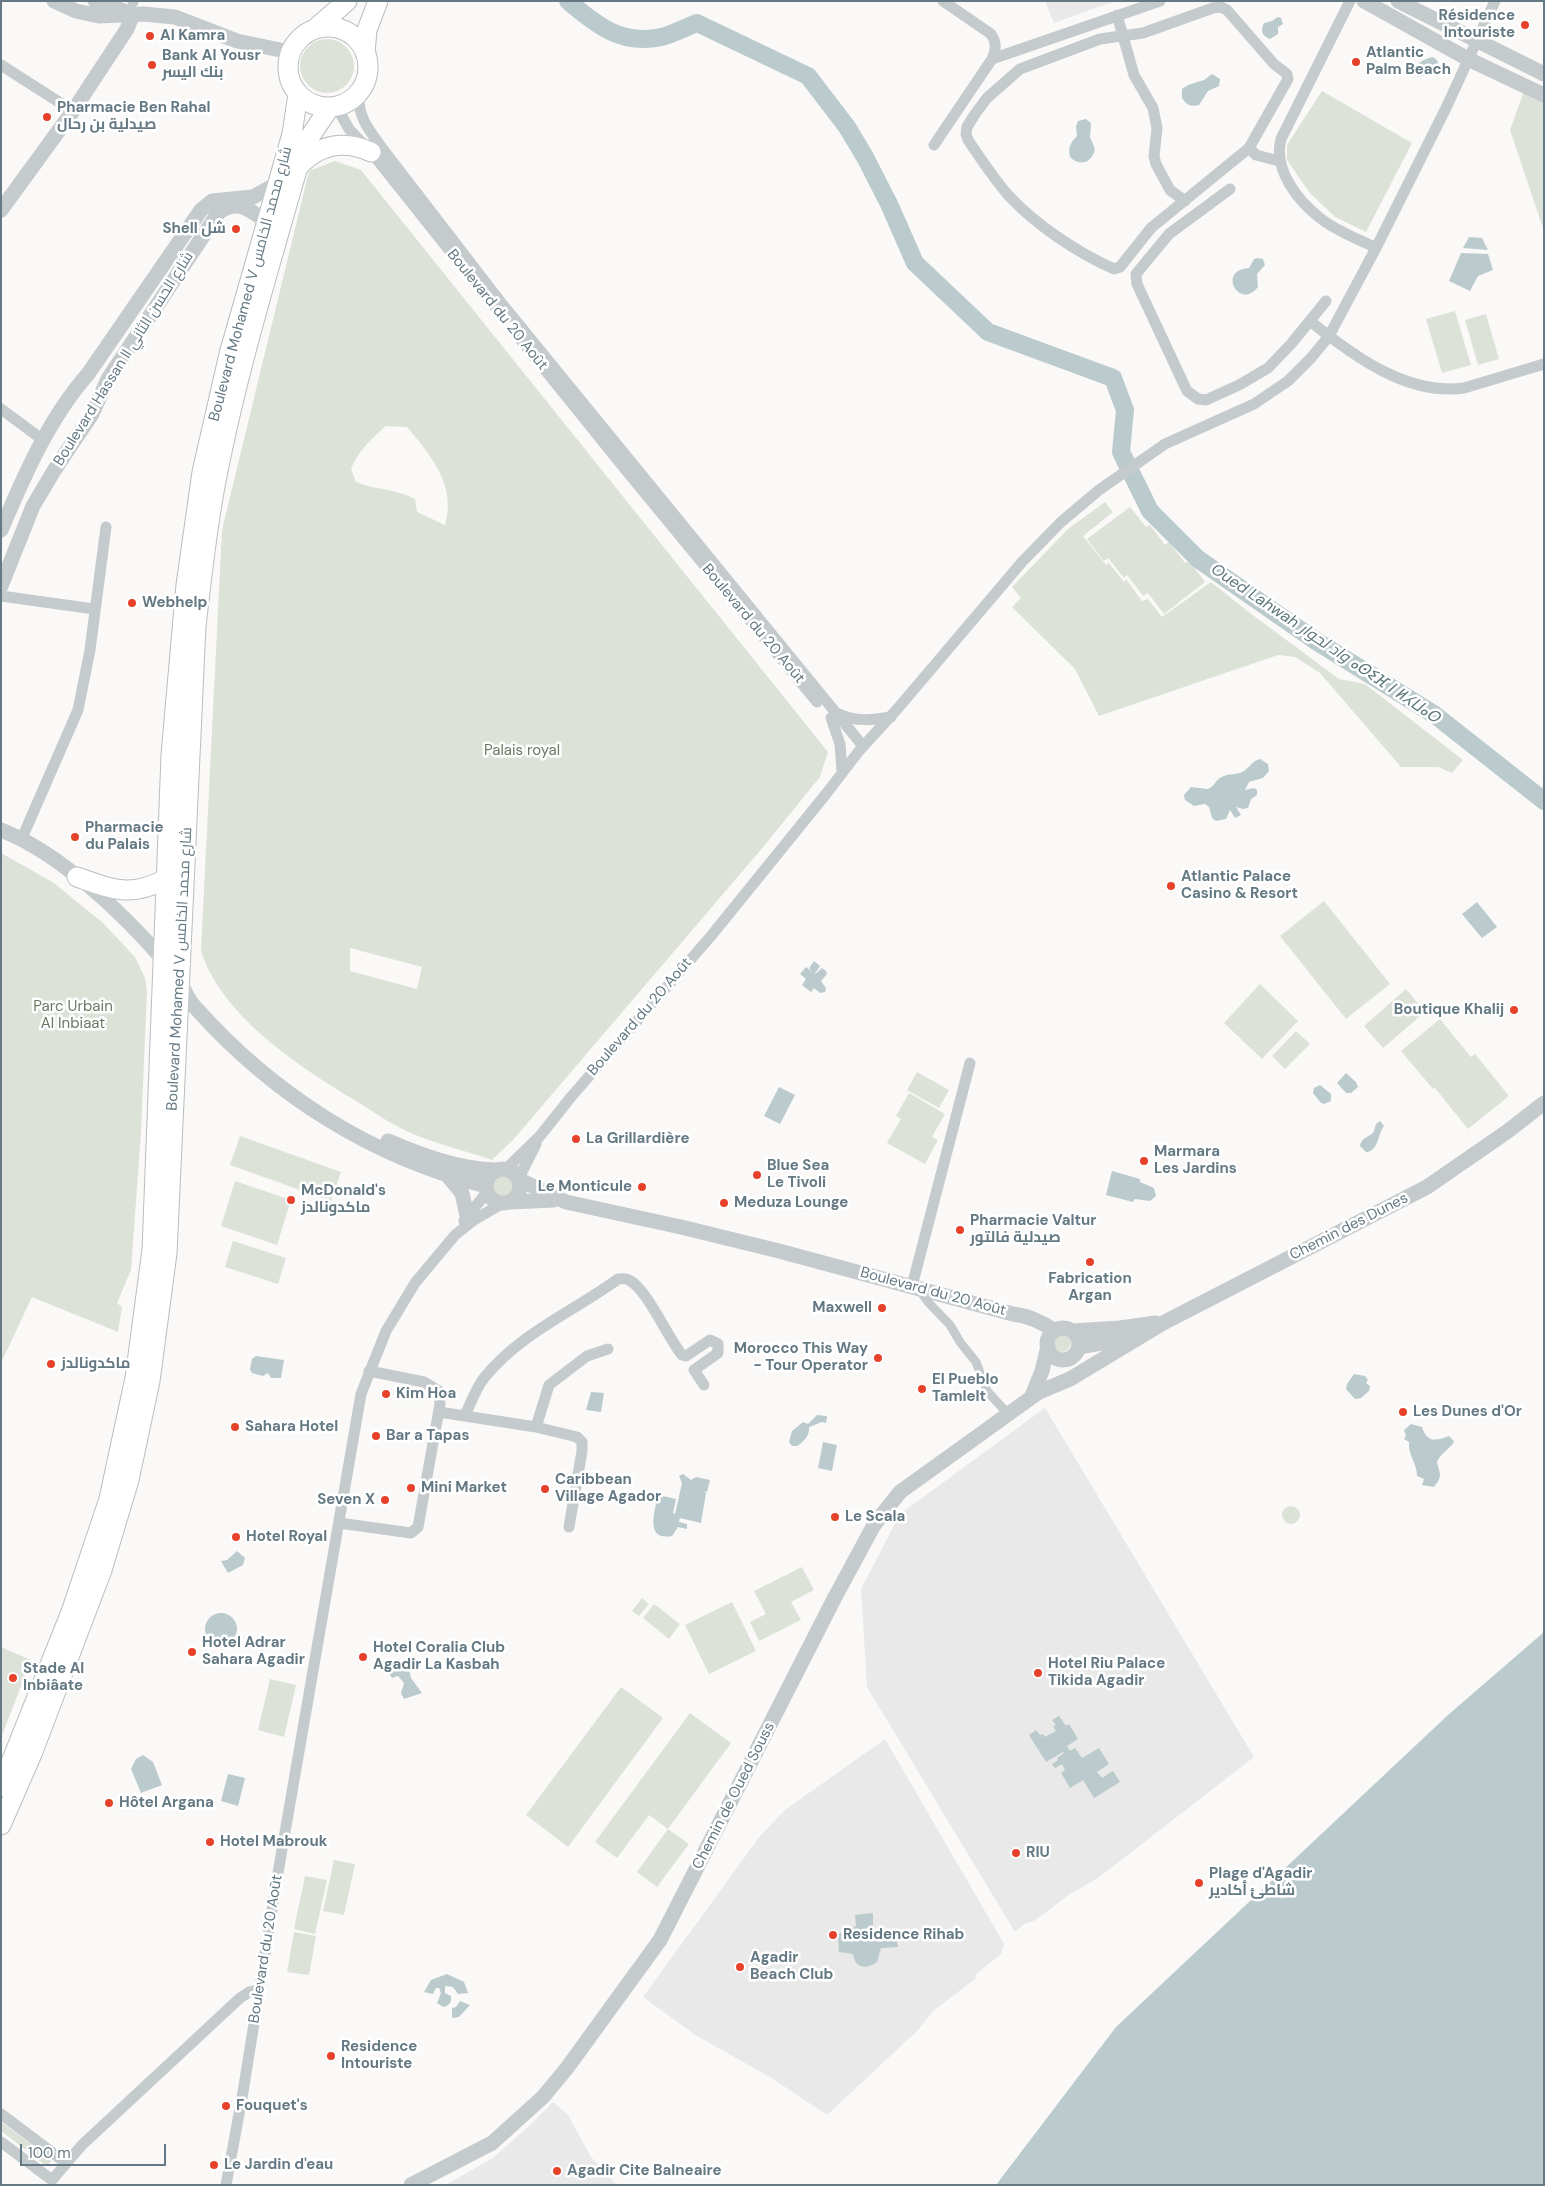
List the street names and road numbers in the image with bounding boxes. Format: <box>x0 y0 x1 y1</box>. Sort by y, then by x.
street label: Boulevard Mohamed V شارع محمد الخامس <box>206 145 296 423</box>
street label: Boulevard du 20 Août <box>443 246 551 374</box>
street label: Boulevard Hassan II شارع الحسن الثاني <box>50 249 198 469</box>
street label: Boulevard du 20 Août <box>698 561 808 687</box>
street label: Boulevard Mohamed V شارع محمد الخامس <box>164 827 196 1111</box>
street label: Boulevard du 20 Août <box>584 954 696 1080</box>
street label: Chemin des Dunes <box>1287 1189 1411 1265</box>
street label: Boulevard du 20 Août <box>858 1264 1008 1320</box>
street label: Chemin de Oued Souss <box>689 1719 779 1873</box>
street label: Boulevard du 20 Août <box>245 1873 287 2025</box>

